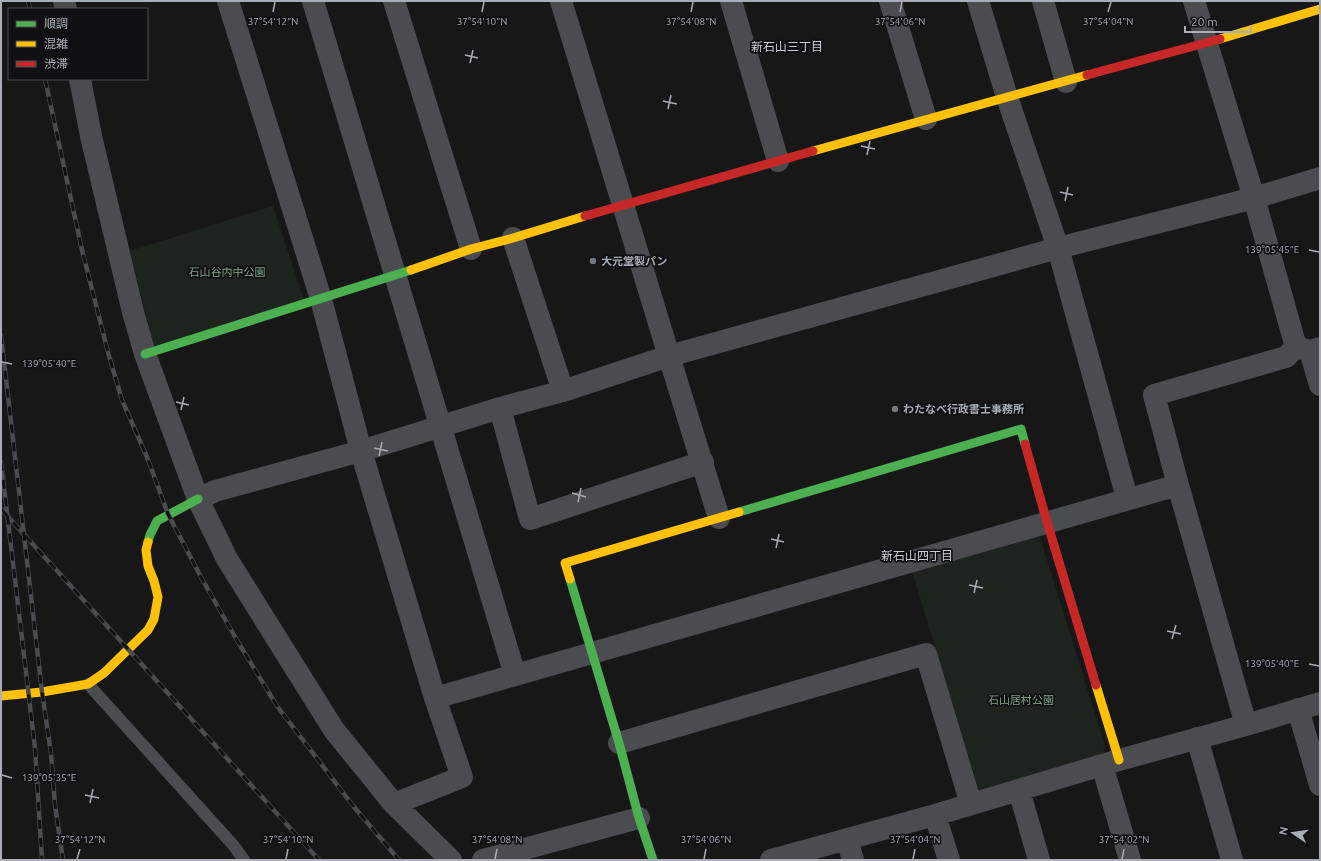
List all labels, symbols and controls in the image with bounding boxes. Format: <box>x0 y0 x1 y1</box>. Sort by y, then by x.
legend <box>8 8 148 80</box>
scale bar <box>1185 8 1251 34</box>
text: 20 m <box>1191 15 1218 28</box>
text: 37°54'12"N <box>248 16 298 27</box>
text: 37°54'10"N <box>457 16 507 27</box>
text: 37°54'08"N <box>666 16 716 27</box>
text: 37°54'06"N <box>875 16 925 27</box>
text: 37°54'04"N <box>1083 16 1133 27</box>
text: 順調 <box>44 17 68 30</box>
text: 混雑 <box>44 37 68 50</box>
district label: 新石山三丁目 <box>751 40 823 53</box>
text: 渋滞 <box>44 57 68 70</box>
text: 139°05'45"E <box>1245 244 1300 255</box>
place label: 大元堂製パン <box>601 255 668 267</box>
marker: 大元堂製パン <box>588 256 598 266</box>
park label: 石山谷内中公園 <box>189 266 266 278</box>
text: 139°05'40"E <box>22 358 77 369</box>
place label: わたなべ行政書士事務所 <box>903 403 1024 415</box>
marker: わたなべ行政書士事務所 <box>890 404 900 414</box>
district label: 新石山四丁目 <box>881 549 953 562</box>
text: 139°05'40"E <box>1245 658 1300 669</box>
park label: 石山居村公園 <box>988 694 1054 706</box>
text: 139°05'35"E <box>22 772 77 783</box>
north arrow <box>1273 813 1313 853</box>
text: N <box>1276 825 1290 836</box>
text: 37°54'12"N <box>55 834 105 845</box>
text: 37°54'10"N <box>263 834 313 845</box>
text: 37°54'08"N <box>472 834 522 845</box>
text: 37°54'06"N <box>681 834 731 845</box>
text: 37°54'04"N <box>890 834 940 845</box>
text: 37°54'02"N <box>1099 834 1149 845</box>

